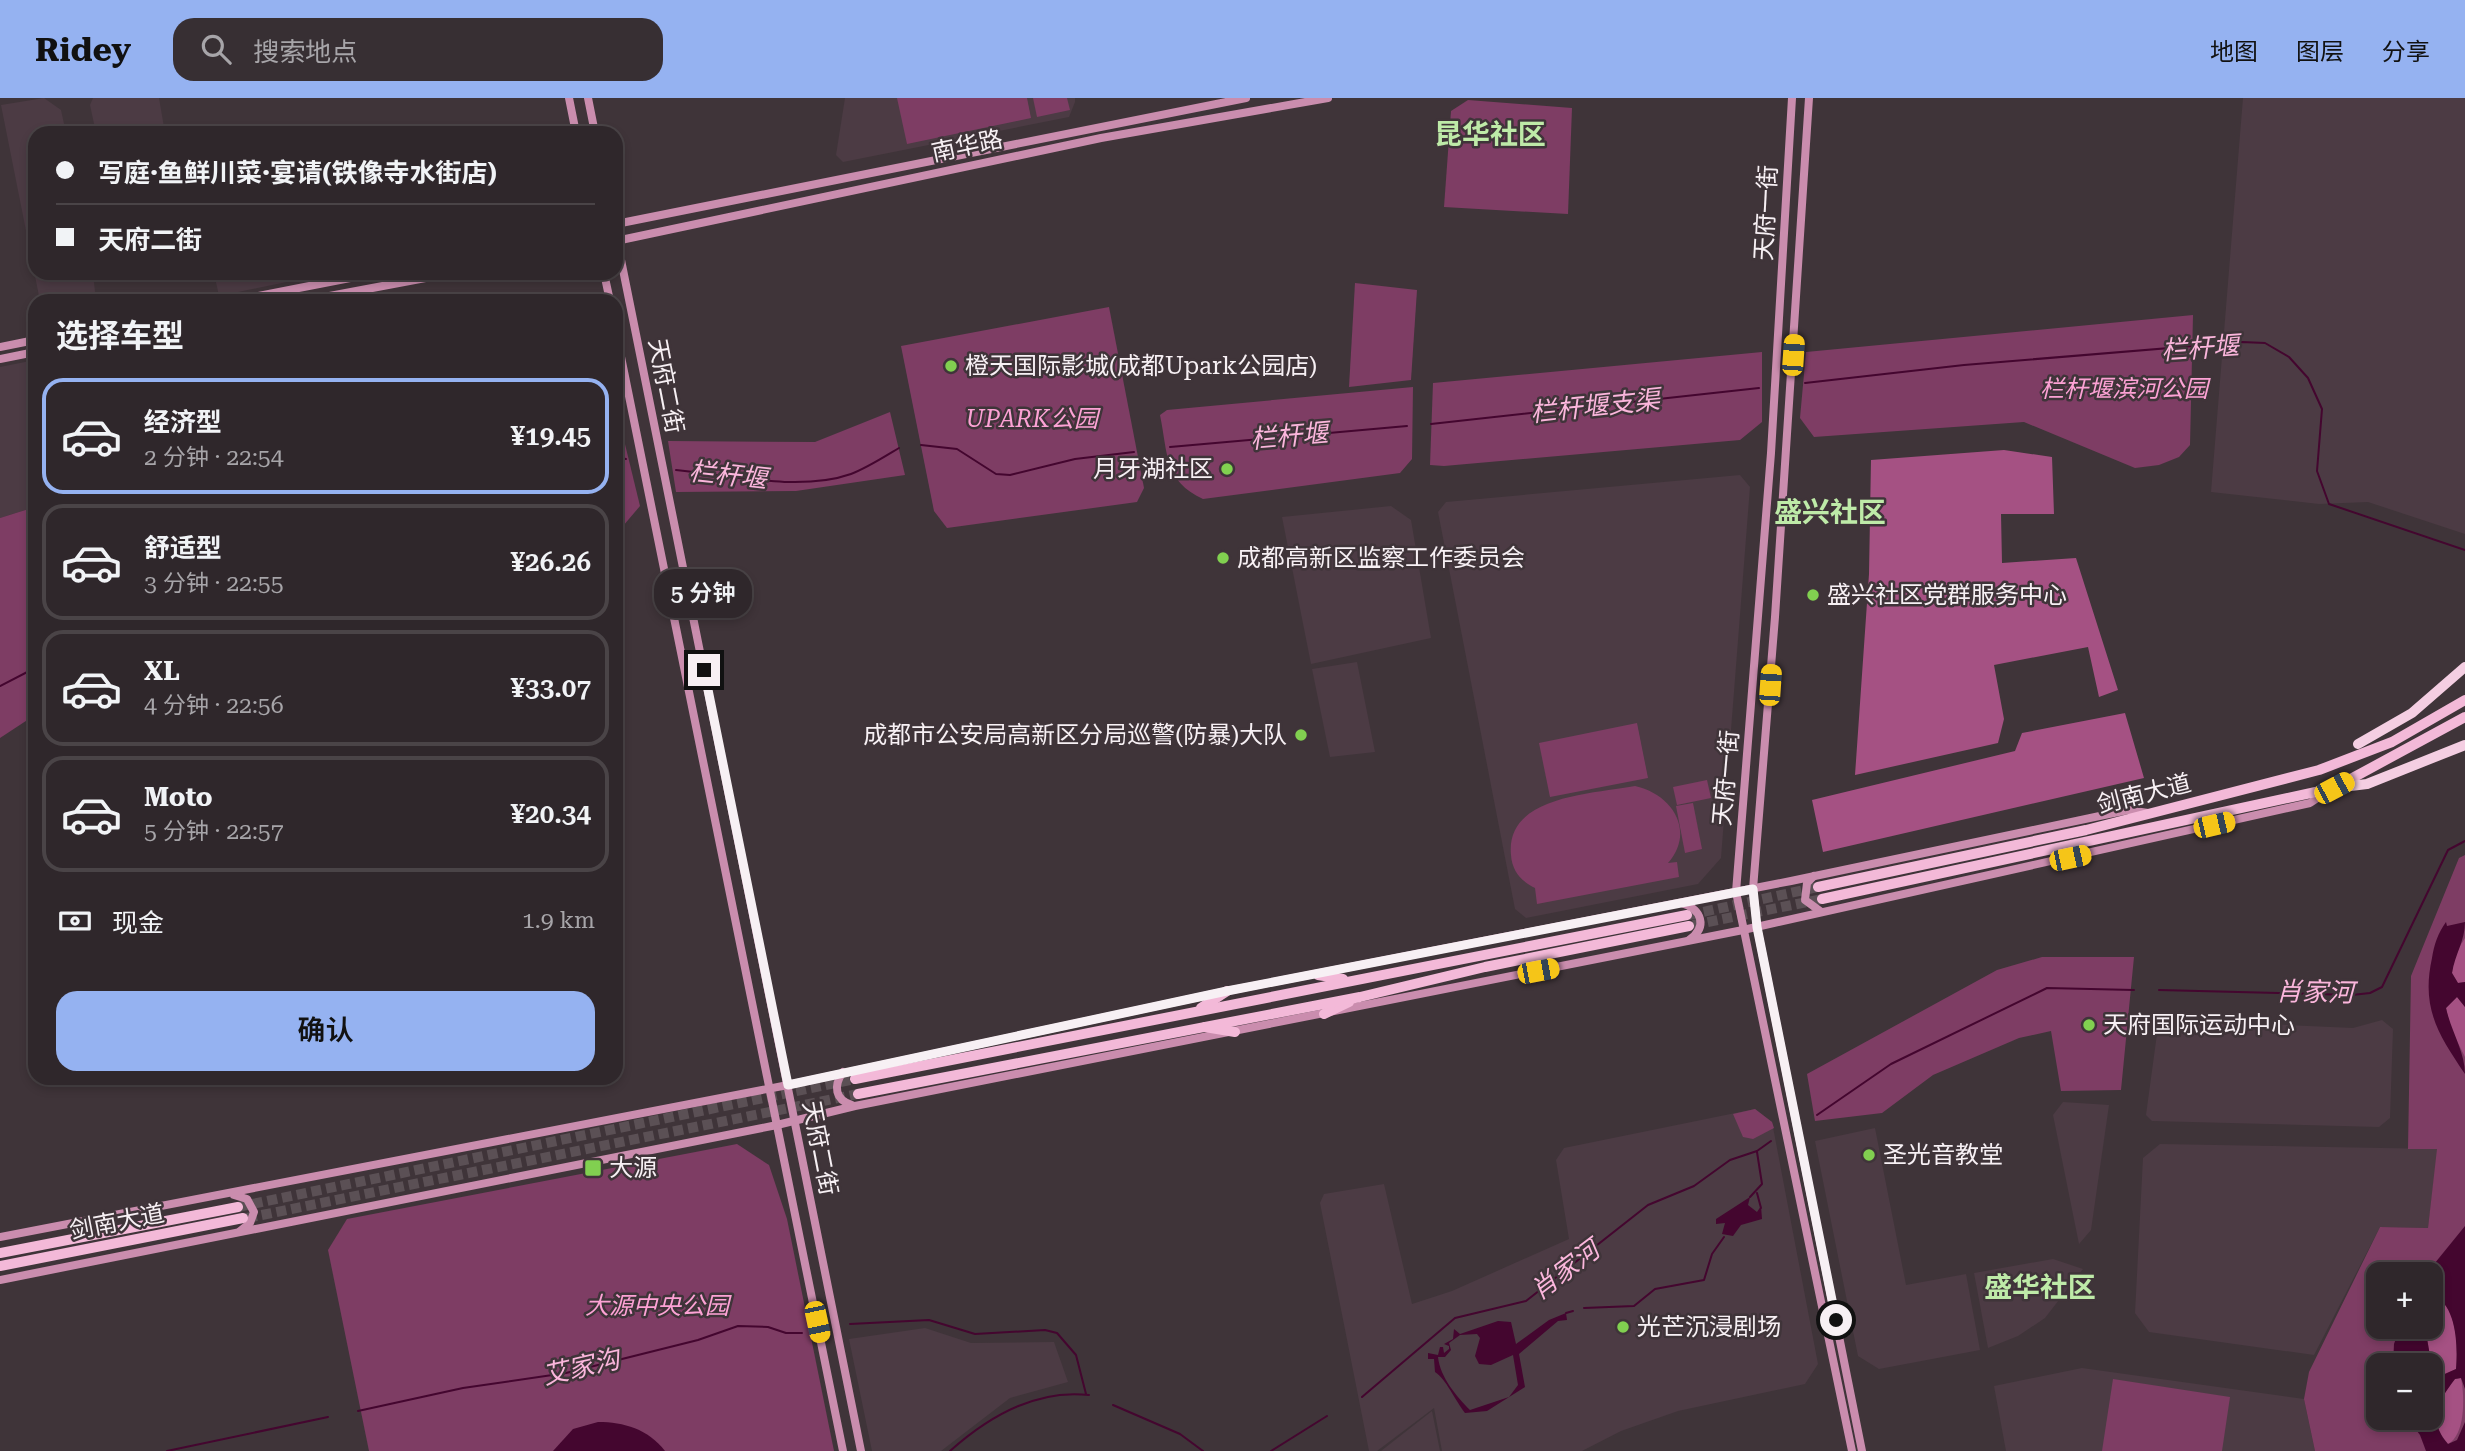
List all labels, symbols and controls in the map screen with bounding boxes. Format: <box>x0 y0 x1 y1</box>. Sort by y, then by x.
search box <box>173 18 663 81</box>
text: Ridey <box>35 30 131 69</box>
icon: search <box>197 30 235 68</box>
text: 搜索地点 <box>253 37 357 67</box>
text: 地图 <box>2210 38 2258 66</box>
text: 图层 <box>2296 38 2344 66</box>
text: 分享 <box>2382 38 2430 66</box>
district label: 昆华社区 <box>1434 118 1546 151</box>
street label: 南华路 <box>929 125 1005 167</box>
text: 写庭·鱼鲜川菜·宴请(铁像寺水街店) <box>98 158 497 188</box>
street label: 天府一街 <box>1750 164 1782 262</box>
text: 天府二街 <box>98 225 202 255</box>
text: 选择车型 <box>56 317 184 355</box>
water label: 栏杆堰 <box>2160 330 2244 366</box>
car <box>1782 333 1805 377</box>
street label: 天府二街 <box>643 336 689 436</box>
place label: 橙天国际影城(成都Upark公园店) <box>965 352 1317 380</box>
marker: 橙天国际影城(成都Upark公园店) <box>943 358 959 374</box>
park label: 栏杆堰滨河公园 <box>2040 375 2211 403</box>
water label: 栏杆堰支渠 <box>1529 384 1665 428</box>
icon: car <box>60 405 123 468</box>
park label: UPARK公园 <box>966 405 1101 433</box>
text: 经济型 <box>144 407 222 437</box>
water label: 栏杆堰 <box>1249 417 1333 454</box>
text: ¥19.45 <box>511 421 591 451</box>
text: 2 分钟 · 22:54 <box>144 444 284 471</box>
place label: 月牙湖社区 <box>1093 455 1213 483</box>
water label: 栏杆堰 <box>688 456 772 494</box>
marker: 月牙湖社区 <box>1219 461 1235 477</box>
district label: 盛兴社区 <box>1774 496 1886 529</box>
icon: car <box>60 531 123 594</box>
text: 舒适型 <box>144 533 222 563</box>
place label: 成都高新区监察工作委员会 <box>1237 544 1525 572</box>
text: ¥26.26 <box>511 547 591 577</box>
marker: 成都高新区监察工作委员会 <box>1215 550 1231 566</box>
callout: 5 分钟 <box>655 568 753 618</box>
text: 3 分钟 · 22:55 <box>144 570 284 597</box>
text: 5 分钟 <box>671 580 735 607</box>
place label: 盛兴社区党群服务中心 <box>1827 581 2067 609</box>
marker: 盛兴社区党群服务中心 <box>1805 587 1821 603</box>
route end <box>688 654 720 686</box>
text: XL <box>144 656 180 686</box>
icon: car <box>60 657 123 720</box>
car <box>1759 663 1782 707</box>
text: ¥33.07 <box>511 673 591 703</box>
text: 4 分钟 · 22:56 <box>144 692 284 719</box>
place label: 成都市公安局高新区分局巡警(防暴)大队 <box>863 721 1287 749</box>
marker: 成都市公安局高新区分局巡警(防暴)大队 <box>1293 727 1309 743</box>
street label: 天府一街 <box>1708 729 1744 827</box>
street label: 剑南大道 <box>2094 769 2194 819</box>
car <box>2311 769 2358 807</box>
text: Moto <box>144 782 213 812</box>
icon: car <box>60 783 123 846</box>
text: ¥20.34 <box>511 799 591 829</box>
car <box>2192 810 2237 840</box>
text: 5 分钟 · 22:57 <box>144 818 284 845</box>
car <box>2048 843 2093 873</box>
icon: cash <box>56 902 94 940</box>
text: 1.9 km <box>522 907 595 934</box>
text: 现金 <box>112 908 164 938</box>
car <box>1516 957 1561 985</box>
water label: 肖家河 <box>2276 976 2359 1008</box>
button: 确认 <box>56 991 595 1071</box>
place label: 天府国际运动中心 <box>2103 1011 2295 1039</box>
marker: 天府国际运动中心 <box>2081 1017 2097 1033</box>
street label: 天府二街 <box>797 1098 843 1198</box>
place label: 圣光音教堂 <box>1883 1141 2003 1169</box>
marker: 圣光音教堂 <box>1861 1147 1877 1163</box>
place label: 大源 <box>609 1154 657 1182</box>
marker: 大源 <box>583 1158 603 1178</box>
street label: 剑南大道 <box>67 1199 167 1245</box>
water label: 肖家河 <box>1525 1232 1609 1305</box>
map controls <box>2366 1262 2443 1430</box>
button: + <box>2366 1262 2443 1339</box>
district label: 盛华社区 <box>1984 1271 2096 1304</box>
park label: 大源中央公园 <box>585 1292 732 1320</box>
car <box>803 1299 832 1345</box>
route start <box>1820 1304 1852 1336</box>
place label: 光芒沉浸剧场 <box>1637 1313 1781 1341</box>
marker: 光芒沉浸剧场 <box>1615 1319 1631 1335</box>
water label: 艾家沟 <box>540 1343 625 1390</box>
button: − <box>2366 1353 2443 1430</box>

